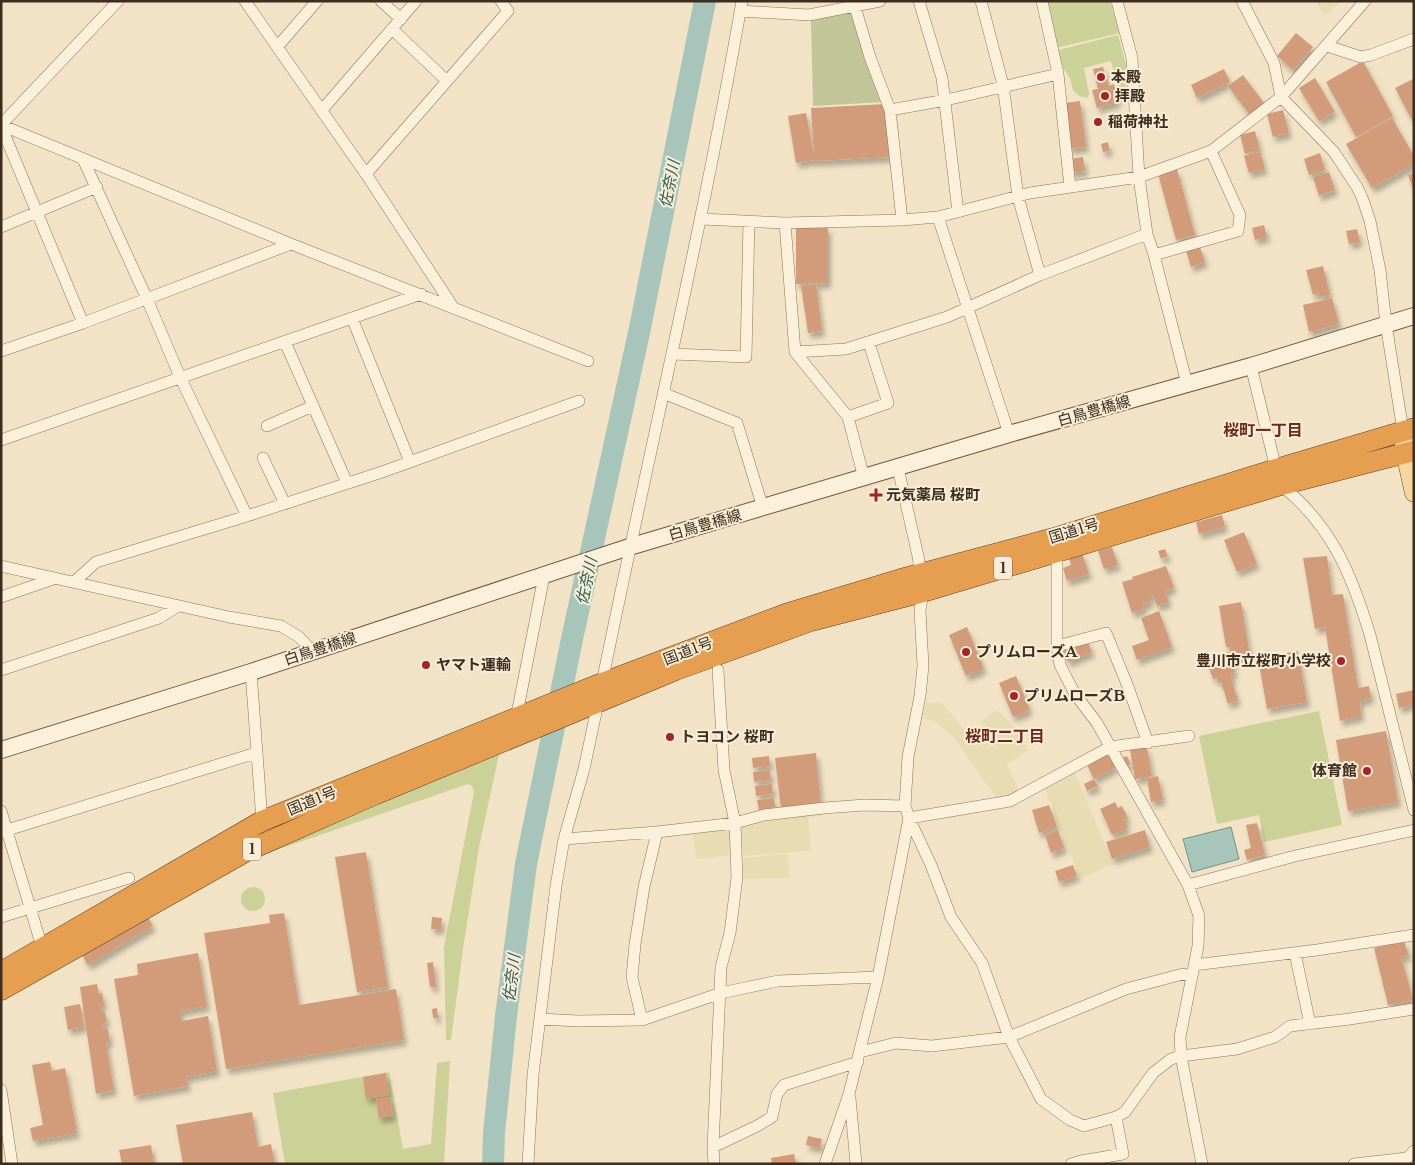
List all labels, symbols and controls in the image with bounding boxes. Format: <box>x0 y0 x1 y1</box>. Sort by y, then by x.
place label: 本殿 <box>1111 67 1141 86</box>
marker: 本殿 <box>1095 71 1107 83</box>
place label: 拝殿 <box>1115 86 1145 105</box>
marker: 拝殿 <box>1099 90 1111 102</box>
place label: 稲荷神社 <box>1108 112 1168 131</box>
marker: 稲荷神社 <box>1092 116 1104 128</box>
water label: 佐奈川 <box>655 157 684 209</box>
street label: 白鳥豊橋線 <box>1055 391 1133 430</box>
district label: 桜町一丁目 <box>1223 420 1303 440</box>
place label: 元気薬局 桜町 <box>886 485 980 504</box>
marker: 元気薬局 桜町 <box>870 489 882 501</box>
street label: 白鳥豊橋線 <box>666 505 744 544</box>
street label: 国道1号 <box>1046 514 1101 547</box>
water label: 佐奈川 <box>571 553 601 607</box>
road number: 1 <box>994 556 1012 580</box>
street label: 白鳥豊橋線 <box>281 628 358 669</box>
street label: 国道1号 <box>660 632 715 669</box>
place label: プリムローズA <box>976 642 1078 661</box>
marker: プリムローズA <box>960 646 972 658</box>
place label: 豊川市立桜町小学校 <box>1196 651 1331 670</box>
place label: ヤマト運輸 <box>436 655 511 674</box>
marker: 豊川市立桜町小学校 <box>1335 655 1347 667</box>
marker: ヤマト運輸 <box>420 659 432 671</box>
place label: プリムローズB <box>1024 686 1125 705</box>
marker: プリムローズB <box>1008 690 1020 702</box>
district label: 桜町二丁目 <box>965 726 1045 746</box>
place label: トヨコン 桜町 <box>680 727 774 746</box>
marker: トヨコン 桜町 <box>664 731 676 743</box>
place label: 体育館 <box>1312 761 1357 780</box>
marker: 体育館 <box>1361 765 1373 777</box>
street label: 国道1号 <box>284 782 339 819</box>
road number: 1 <box>243 838 261 861</box>
water label: 佐奈川 <box>498 951 524 1003</box>

